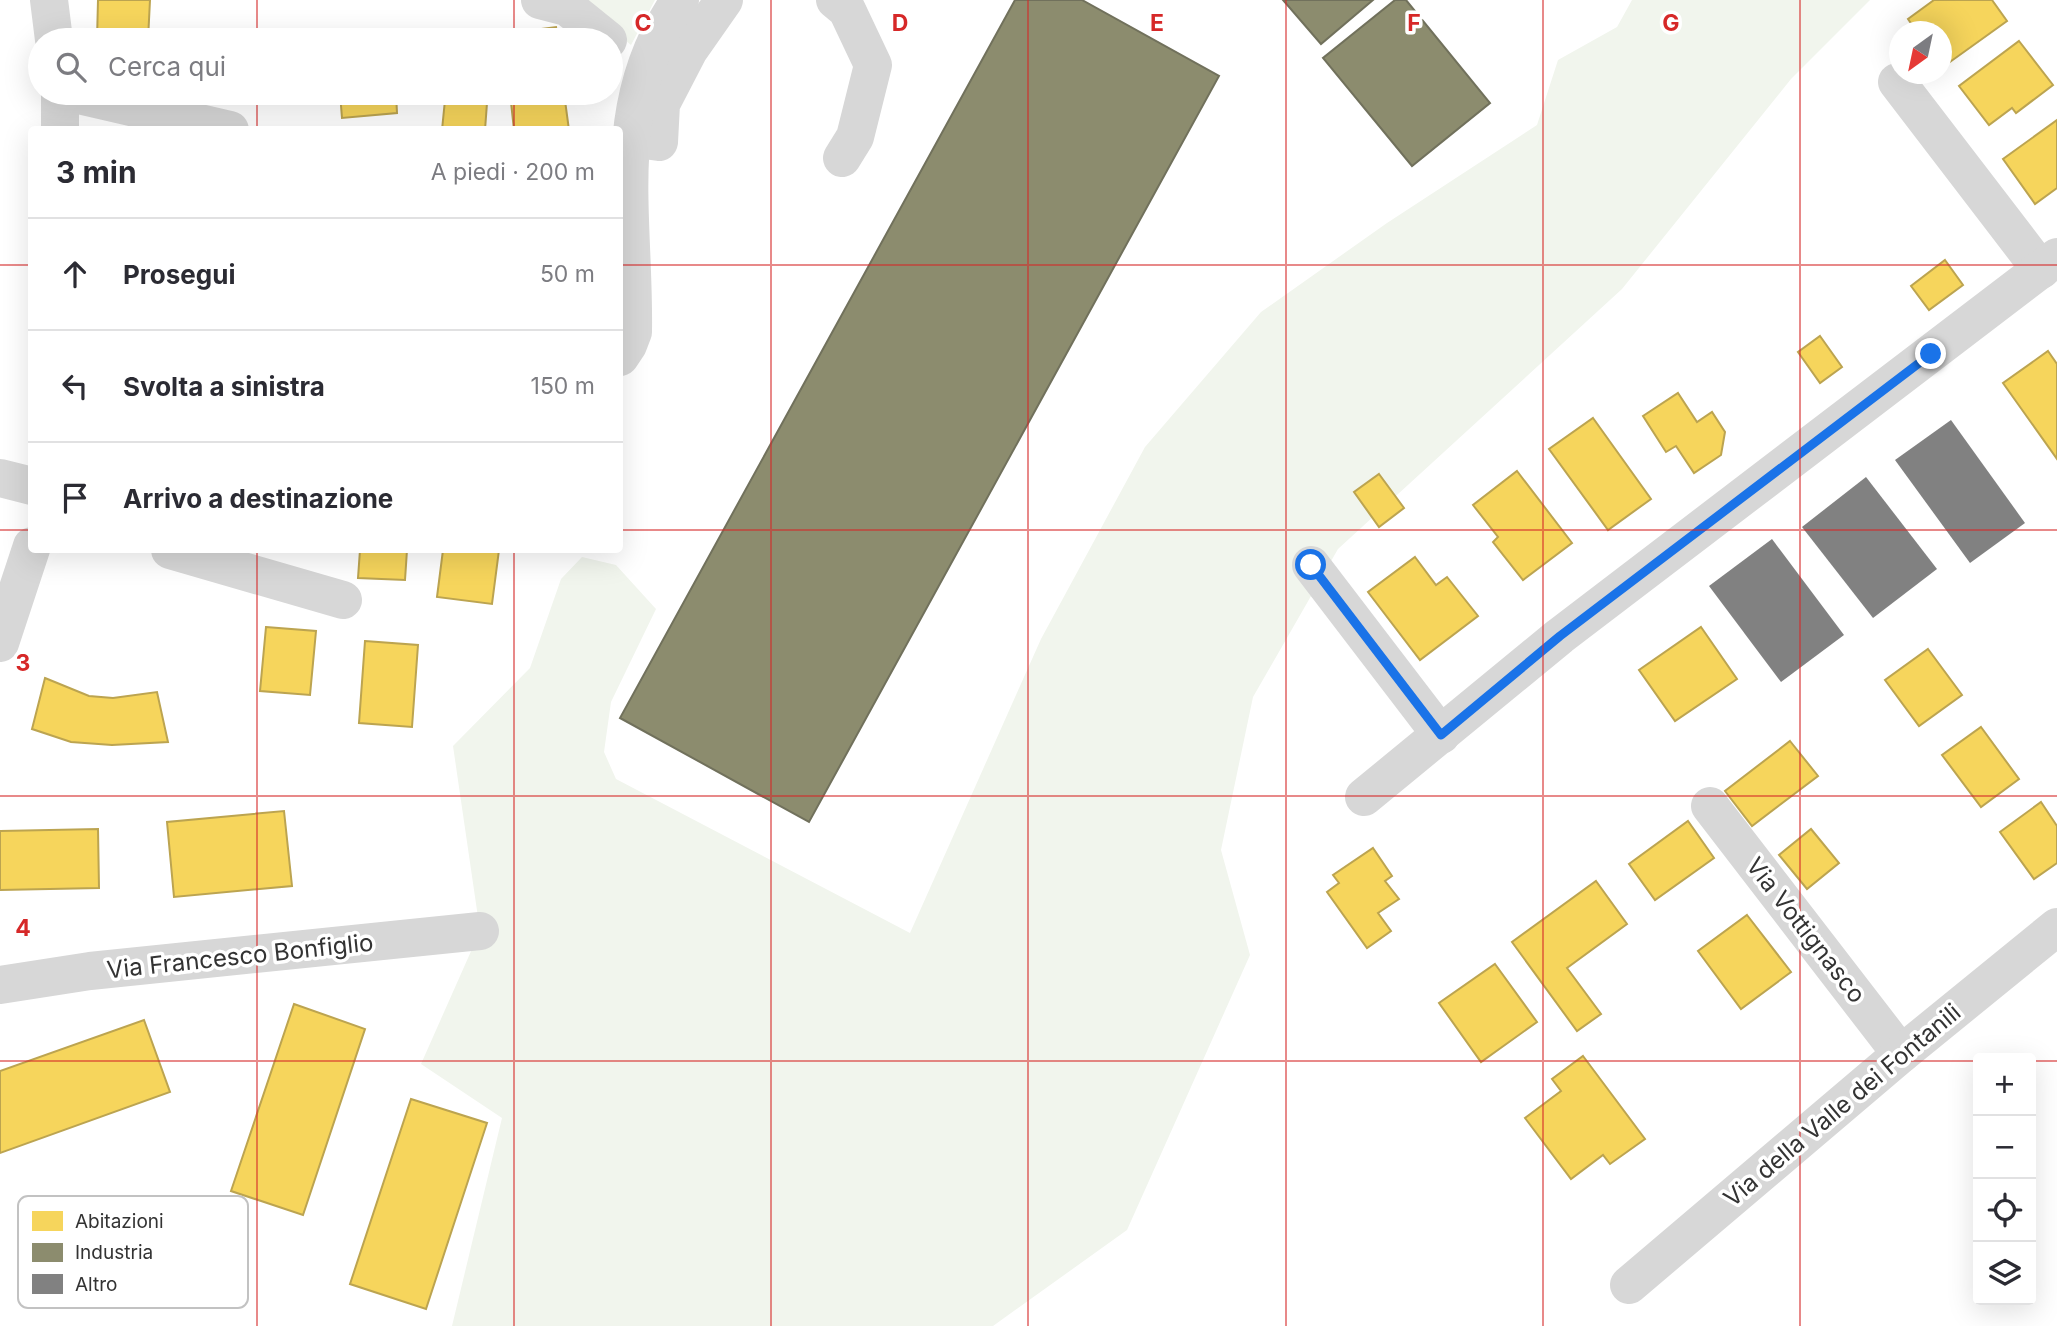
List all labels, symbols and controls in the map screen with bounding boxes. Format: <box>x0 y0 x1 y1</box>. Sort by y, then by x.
text: C <box>634 9 652 37</box>
text: D <box>892 9 908 37</box>
text: E <box>1150 9 1164 37</box>
text: F <box>1407 9 1421 37</box>
text: G <box>1662 9 1680 37</box>
north arrow <box>1889 21 1952 84</box>
search box <box>28 28 623 105</box>
icon: search <box>52 48 90 86</box>
text: Cerca qui <box>108 51 226 82</box>
text: 3 min <box>56 154 137 190</box>
text: A piedi · 200 m <box>431 158 595 186</box>
icon: ahead <box>56 255 94 293</box>
text: Prosegui <box>123 259 235 290</box>
text: 50 m <box>540 260 595 288</box>
route end <box>1915 338 1946 369</box>
icon: left <box>56 367 94 405</box>
text: Svolta a sinistra <box>123 371 325 402</box>
text: 150 m <box>531 372 595 400</box>
icon: arrive <box>56 479 94 517</box>
text: Arrivo a destinazione <box>123 483 393 514</box>
route start <box>1295 549 1326 580</box>
text: 3 <box>16 649 30 677</box>
street label: Via Vottignasco <box>1740 852 1872 1008</box>
text: 4 <box>15 914 31 942</box>
street label: Via Francesco Bonfiglio <box>105 928 375 984</box>
street label: Via della Valle dei Fontanili <box>1718 997 1966 1213</box>
map controls <box>1973 1053 2036 1305</box>
button: + <box>1973 1053 2036 1116</box>
button: − <box>1973 1116 2036 1179</box>
button: locate <box>1973 1179 2036 1242</box>
legend <box>18 1196 248 1308</box>
text: Abitazioni <box>75 1210 164 1233</box>
text: Industria <box>75 1241 153 1264</box>
button: layers <box>1973 1242 2036 1305</box>
text: Altro <box>75 1273 117 1296</box>

